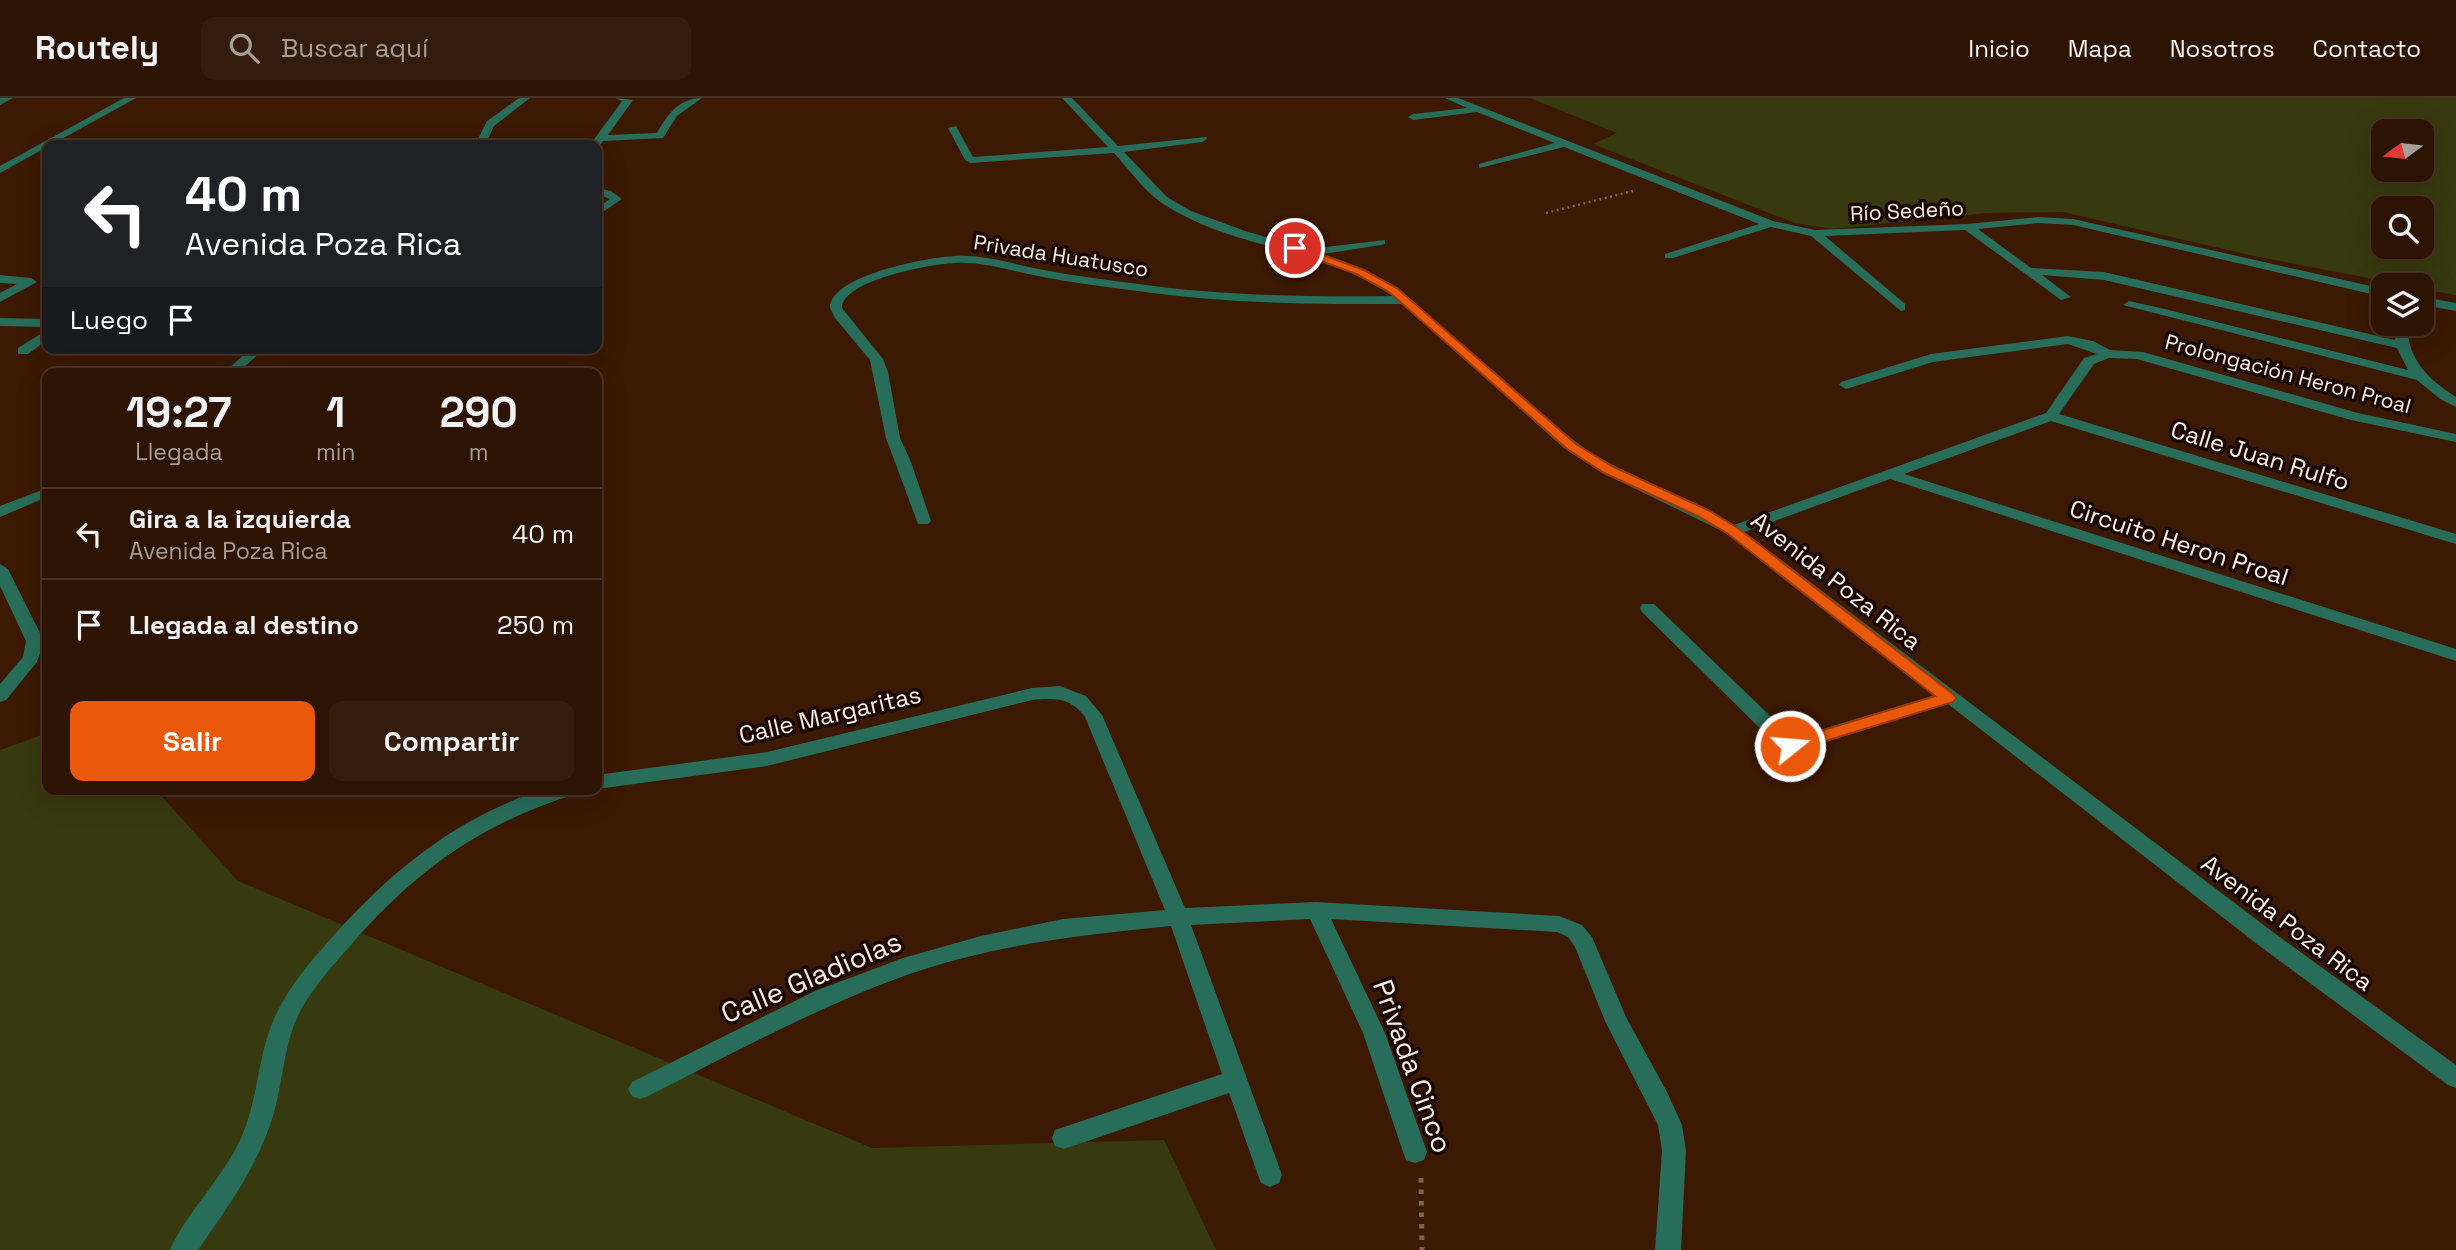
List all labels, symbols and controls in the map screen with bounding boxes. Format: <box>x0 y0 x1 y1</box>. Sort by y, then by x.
search box <box>201 17 691 80</box>
text: Routely <box>35 27 159 69</box>
icon: search <box>225 29 263 67</box>
text: Buscar aquí <box>281 31 428 65</box>
text: Inicio <box>1968 33 2030 64</box>
text: Mapa <box>2068 33 2132 64</box>
text: Nosotros <box>2170 33 2275 64</box>
text: Contacto <box>2313 33 2421 64</box>
north arrow <box>2371 119 2434 182</box>
map controls <box>2371 119 2434 336</box>
text: 40 m <box>185 163 302 225</box>
icon: left <box>70 168 161 259</box>
street label: Río Sedeño <box>1849 194 1965 227</box>
button: search <box>2371 196 2434 259</box>
pin <box>1265 218 1325 278</box>
text: Avenida Poza Rica <box>185 224 462 264</box>
street label: Privada Huatusco <box>972 228 1150 283</box>
icon: arrive <box>1276 229 1314 267</box>
button: layers <box>2371 273 2434 336</box>
icon: arrive <box>162 301 200 339</box>
text: Luego <box>70 303 148 337</box>
street label: Prolongación Heron Proal <box>2162 328 2414 419</box>
text: 19:27 <box>126 386 232 439</box>
text: 1 <box>326 386 345 439</box>
text: 290 <box>440 386 518 439</box>
street label: Calle Juan Rulfo <box>2167 414 2353 497</box>
text: Llegada <box>135 437 223 467</box>
text: min <box>316 437 355 467</box>
text: m <box>469 437 489 467</box>
street label: Circuito Heron Proal <box>2066 493 2292 593</box>
text: Gira a la izquierda <box>129 502 351 536</box>
street label: Avenida Poza Rica <box>1745 505 1928 657</box>
icon: left <box>70 515 108 553</box>
text: 40 m <box>512 517 574 551</box>
text: Avenida Poza Rica <box>129 536 328 566</box>
icon: arrive <box>70 606 108 644</box>
text: Llegada al destino <box>129 608 359 642</box>
text: 250 m <box>497 608 574 642</box>
street label: Calle Margaritas <box>736 678 924 751</box>
button: Salir <box>70 701 315 781</box>
button: Compartir <box>329 701 574 781</box>
position arrow <box>1753 709 1827 783</box>
street label: Avenida Poza Rica <box>2195 848 2380 997</box>
street label: Calle Gladiolas <box>715 923 907 1031</box>
street label: Privada Cinco <box>1365 974 1461 1158</box>

